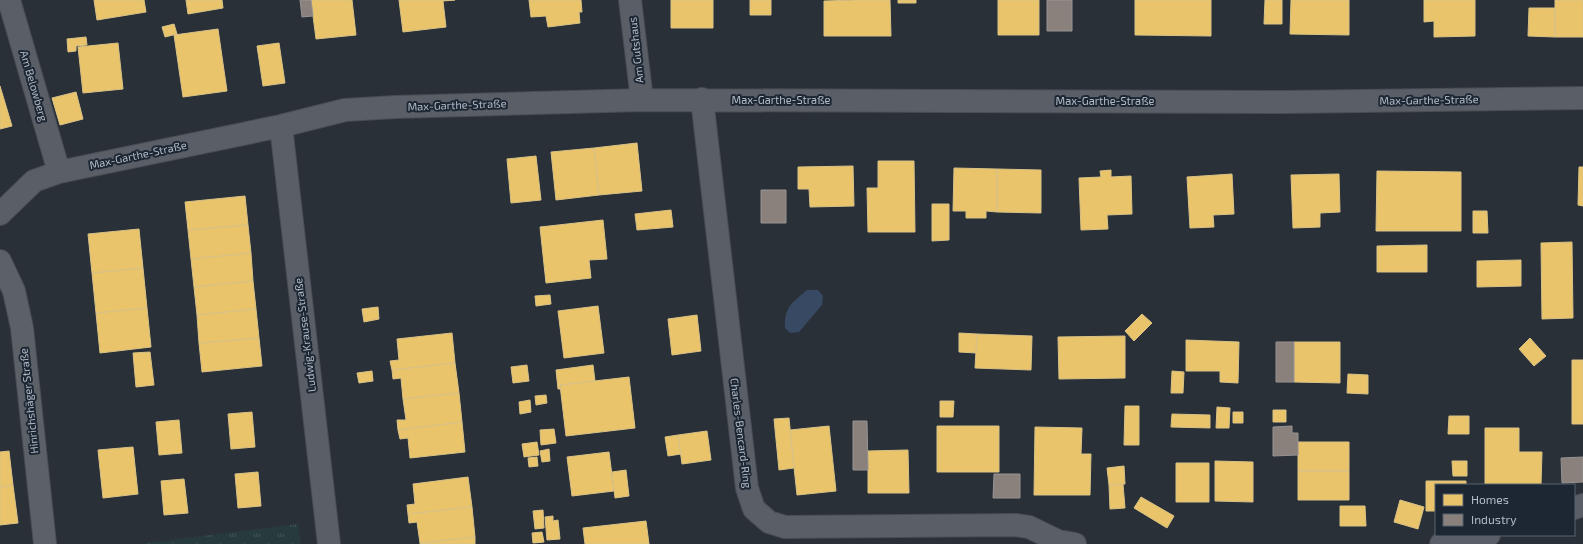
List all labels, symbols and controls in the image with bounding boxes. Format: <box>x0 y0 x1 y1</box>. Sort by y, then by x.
street label: Am Gutshaus <box>626 16 645 84</box>
street label: Am Belowberg <box>18 49 51 123</box>
street label: Max-Garthe-Straße <box>1379 92 1479 107</box>
street label: Max-Garthe-Straße <box>732 93 831 106</box>
street label: Max-Garthe-Straße <box>1056 94 1155 107</box>
street label: Max-Garthe-Straße <box>407 96 507 113</box>
street label: Max-Garthe-Straße <box>88 138 188 171</box>
street label: Ludwig-Krause-Straße <box>291 277 318 393</box>
street label: Hinrichshäger Straße <box>16 348 41 454</box>
street label: Charles-Bencard-Ring <box>728 377 755 489</box>
legend <box>1435 484 1575 536</box>
text: Homes <box>1471 492 1509 506</box>
text: Industry <box>1471 512 1517 526</box>

